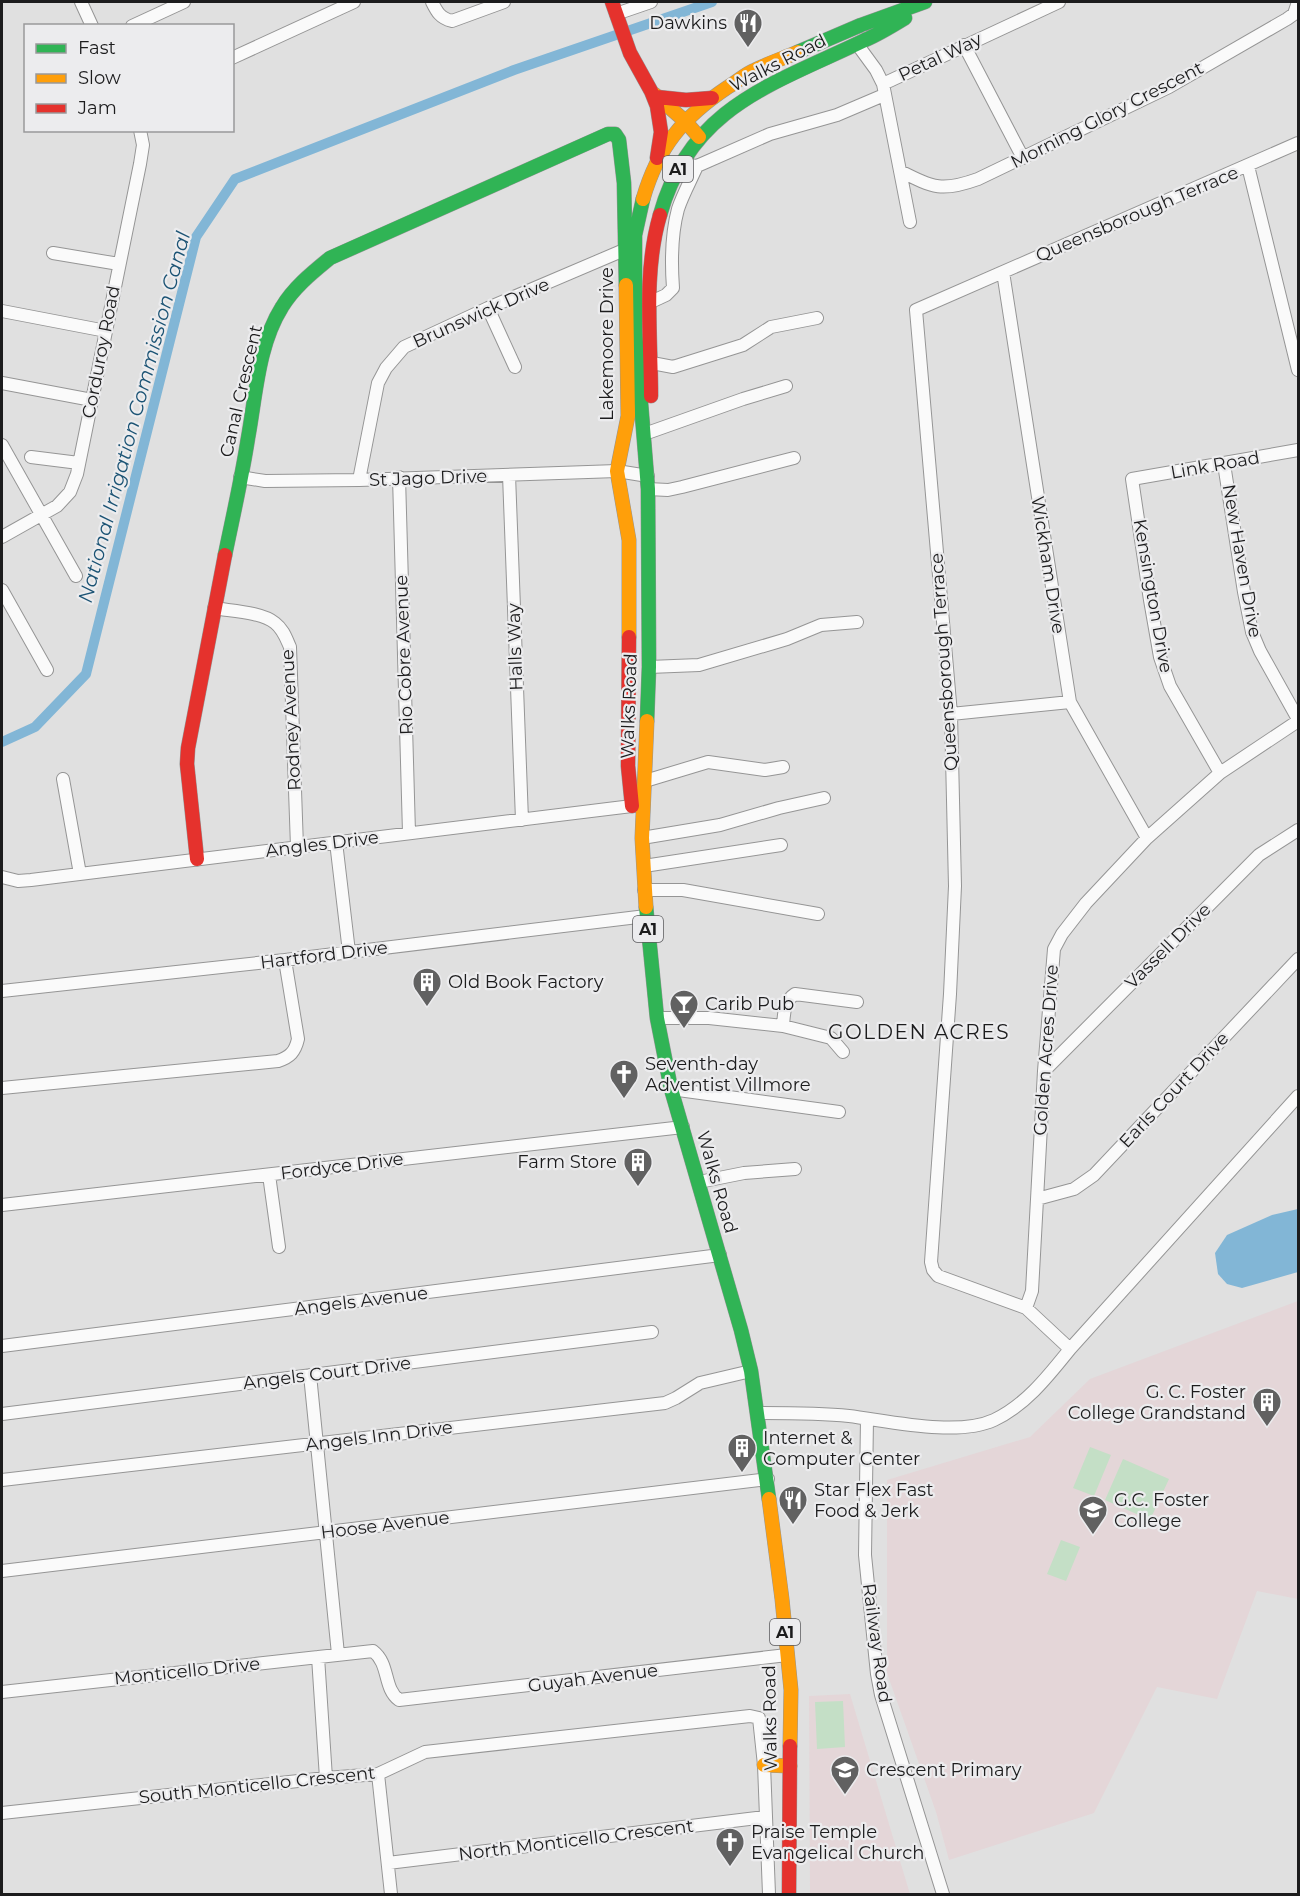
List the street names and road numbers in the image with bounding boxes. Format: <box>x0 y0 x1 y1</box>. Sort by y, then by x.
street label: Petal Way <box>895 28 986 86</box>
street label: Walks Road <box>726 29 830 97</box>
street label: Morning Glory Crescent <box>1007 57 1207 173</box>
road number: A1 <box>663 156 693 182</box>
street label: Queensborough Terrace <box>1032 161 1242 267</box>
street label: Lakemoore Drive <box>596 267 618 421</box>
street label: Brunswick Drive <box>409 273 553 353</box>
street label: Corduroy Road <box>77 284 125 420</box>
street label: Canal Crescent <box>215 323 267 459</box>
street label: Link Road <box>1169 446 1261 484</box>
street label: St Jago Drive <box>369 465 488 491</box>
street label: New Haven Drive <box>1218 483 1266 640</box>
street label: Wickham Drive <box>1026 495 1070 636</box>
street label: Kensington Drive <box>1129 517 1177 675</box>
street label: Queensborough Terrace <box>925 552 963 772</box>
street label: Rio Cobre Avenue <box>390 574 418 735</box>
street label: Halls Way <box>502 603 528 691</box>
street label: Rodney Avenue <box>276 648 306 791</box>
street label: Walks Road <box>616 653 642 759</box>
street label: Angles Drive <box>264 826 380 862</box>
street label: Vassell Drive <box>1121 898 1216 993</box>
road number: A1 <box>633 916 663 942</box>
street label: Hartford Drive <box>259 936 389 974</box>
street label: Golden Acres Drive <box>1029 964 1063 1136</box>
street label: Earls Court Drive <box>1115 1027 1233 1152</box>
street label: Walks Road <box>692 1128 742 1236</box>
street label: Fordyce Drive <box>279 1148 405 1184</box>
street label: Angels Avenue <box>293 1282 429 1320</box>
street label: Angels Court Drive <box>242 1352 412 1394</box>
street label: Angels Inn Drive <box>304 1416 454 1456</box>
street label: Hoose Avenue <box>319 1506 451 1544</box>
street label: Railway Road <box>858 1582 896 1704</box>
road number: A1 <box>770 1619 800 1645</box>
street label: Monticello Drive <box>113 1652 261 1690</box>
street label: Guyah Avenue <box>527 1659 659 1697</box>
street label: Walks Road <box>758 1665 782 1771</box>
street label: South Monticello Crescent <box>138 1762 376 1808</box>
street label: North Monticello Crescent <box>457 1815 695 1865</box>

